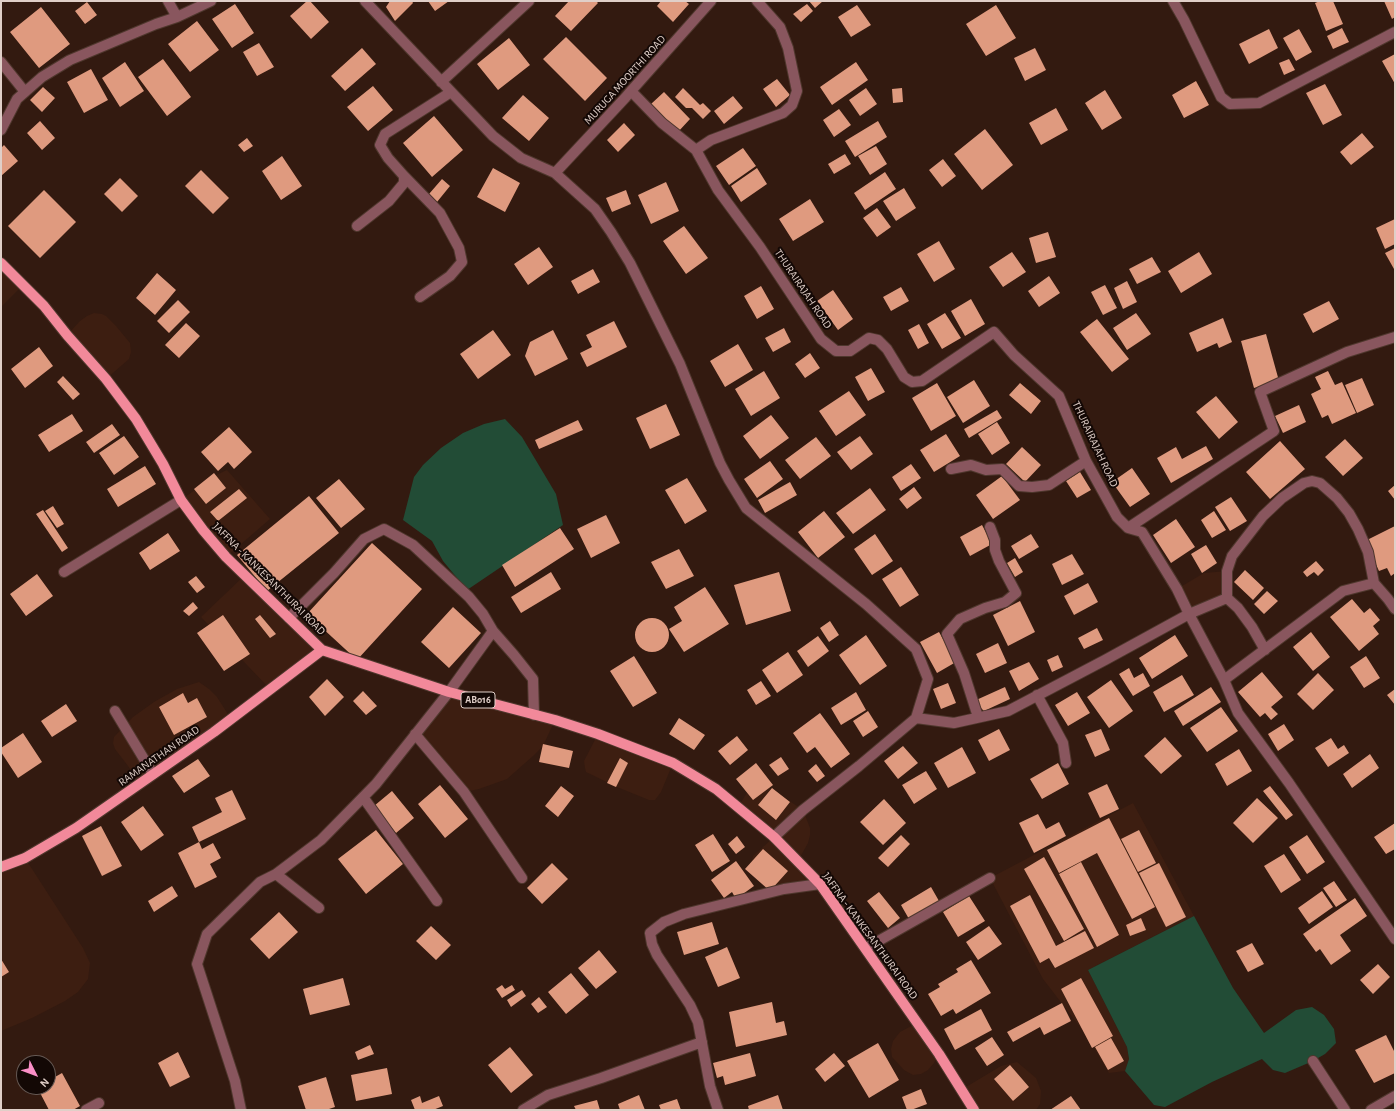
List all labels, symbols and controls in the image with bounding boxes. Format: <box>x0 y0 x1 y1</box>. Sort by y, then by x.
street label: MURUGA MOORTHI ROAD <box>581 33 669 127</box>
street label: THURAIRAJAH ROAD <box>772 247 834 331</box>
street label: THURAIRAJAH ROAD <box>1069 399 1121 489</box>
street label: JAFFNA - KANKESANTHURAI ROAD <box>210 520 328 638</box>
road number: AB016 <box>461 692 495 708</box>
street label: RAMANATHAN ROAD <box>116 723 202 789</box>
street label: JAFFNA - KANKESANTHURAI ROAD <box>820 870 920 1002</box>
north arrow <box>16 1055 56 1095</box>
text: N <box>38 1076 51 1089</box>

